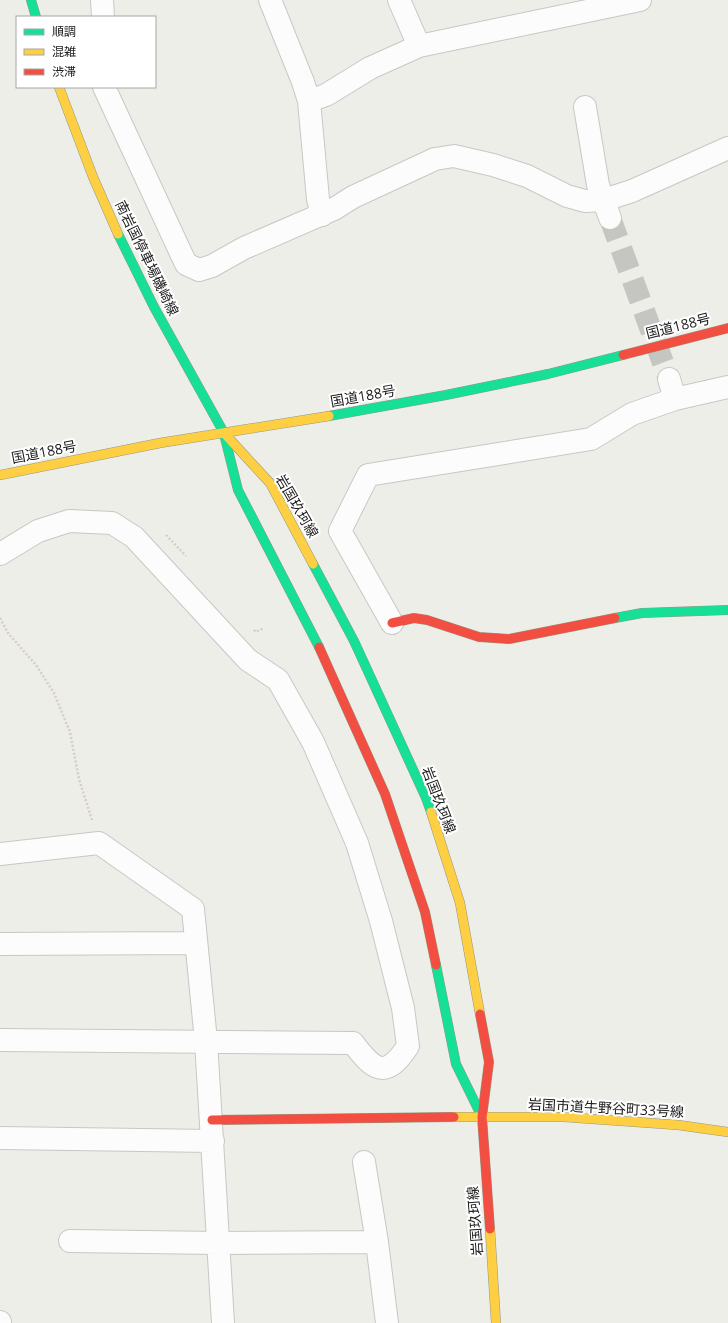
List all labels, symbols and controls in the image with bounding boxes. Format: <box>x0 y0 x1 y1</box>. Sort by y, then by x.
legend <box>16 16 156 88</box>
text: 順調 <box>52 23 76 40</box>
text: 混雑 <box>52 43 76 60</box>
text: 渋滞 <box>52 63 76 80</box>
street label: 南岩国停車場磯崎線 <box>111 197 184 319</box>
street label: 国道188号 <box>644 308 712 343</box>
street label: 国道188号 <box>329 380 397 411</box>
street label: 国道188号 <box>10 436 78 467</box>
street label: 岩国玖珂線 <box>272 471 323 541</box>
street label: 岩国玖珂線 <box>418 764 461 836</box>
street label: 岩国市道牛野谷町33号線 <box>528 1094 684 1121</box>
street label: 岩国玖珂線 <box>463 1185 486 1257</box>

